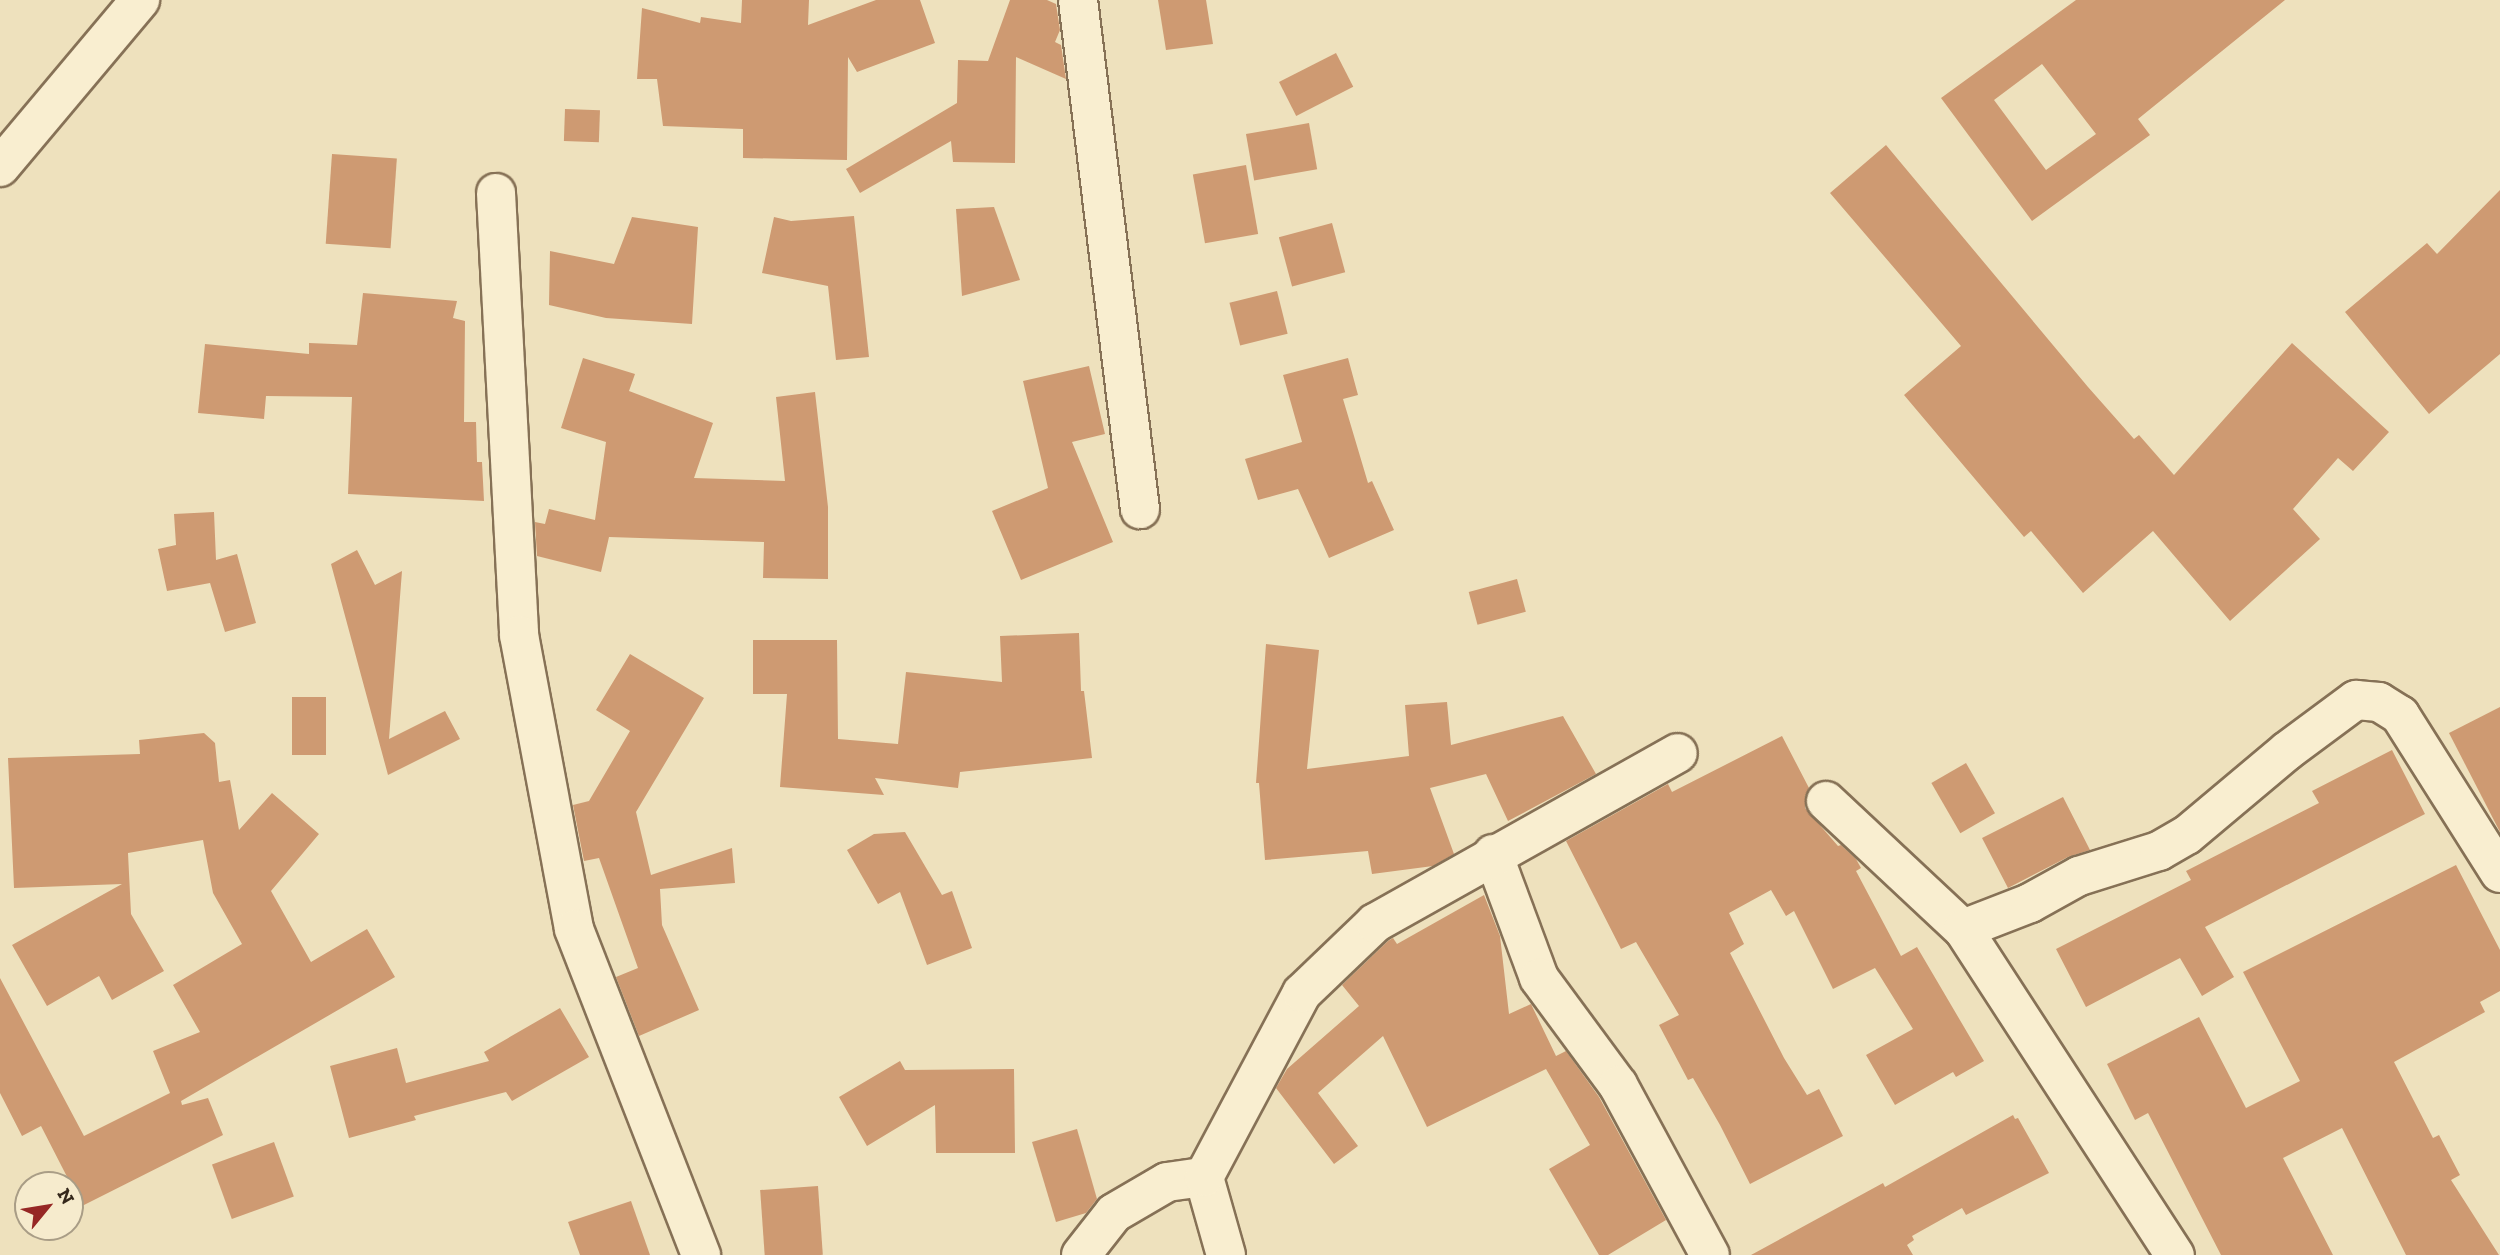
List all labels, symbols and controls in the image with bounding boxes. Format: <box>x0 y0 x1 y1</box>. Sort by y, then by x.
north arrow <box>14 1171 84 1241</box>
text: N <box>52 1184 79 1208</box>

